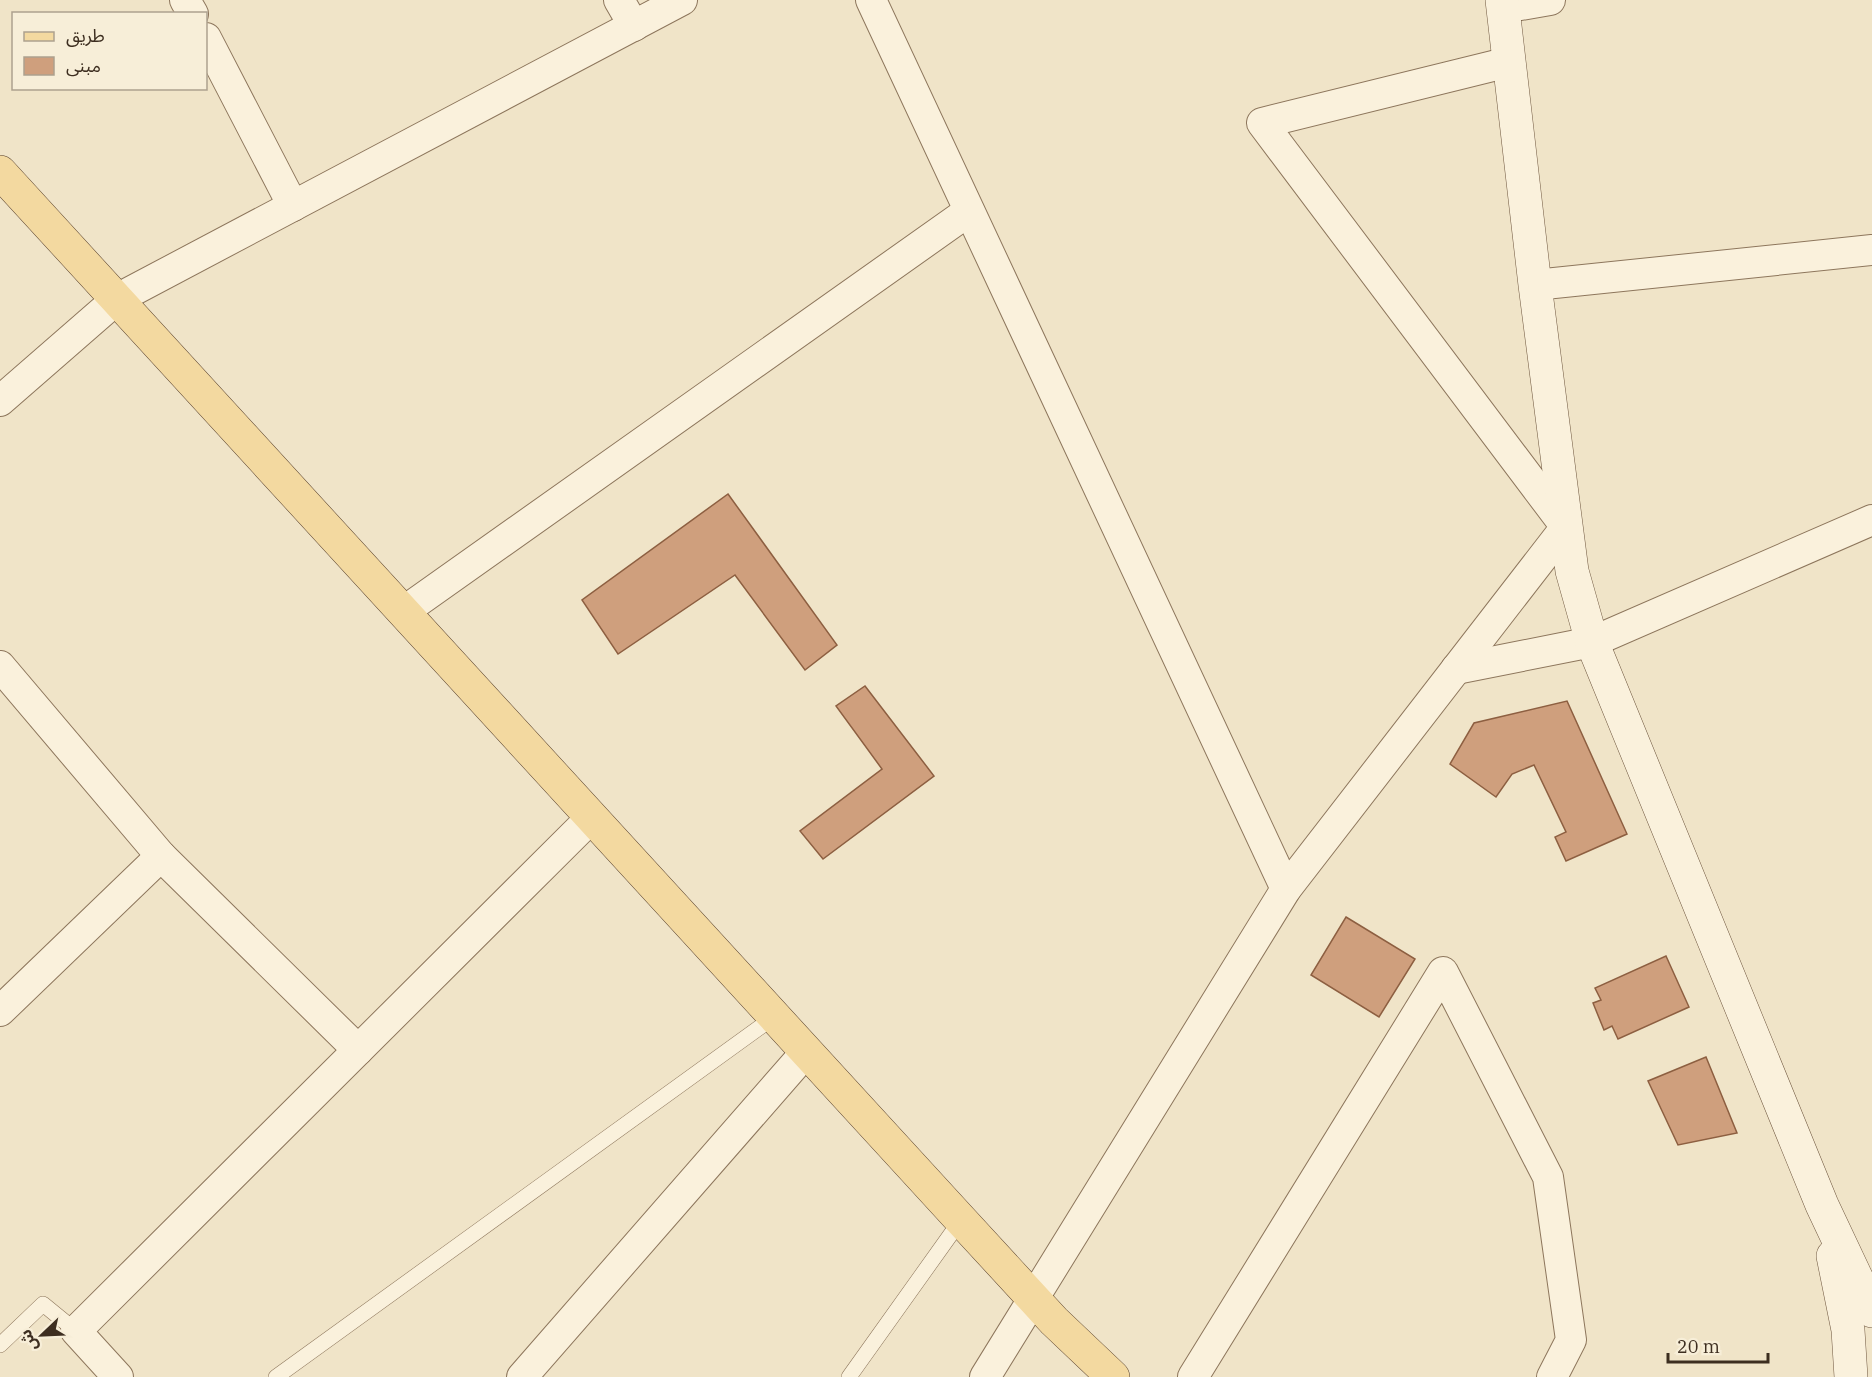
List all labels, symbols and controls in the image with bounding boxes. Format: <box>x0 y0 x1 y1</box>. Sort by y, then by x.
legend <box>12 12 207 90</box>
text: طريق <box>66 24 105 47</box>
text: مبنى <box>66 54 101 77</box>
north arrow <box>12 1305 72 1365</box>
scale bar <box>1668 1326 1768 1364</box>
text: ش <box>15 1327 42 1355</box>
text: 20 m <box>1677 1335 1720 1358</box>

